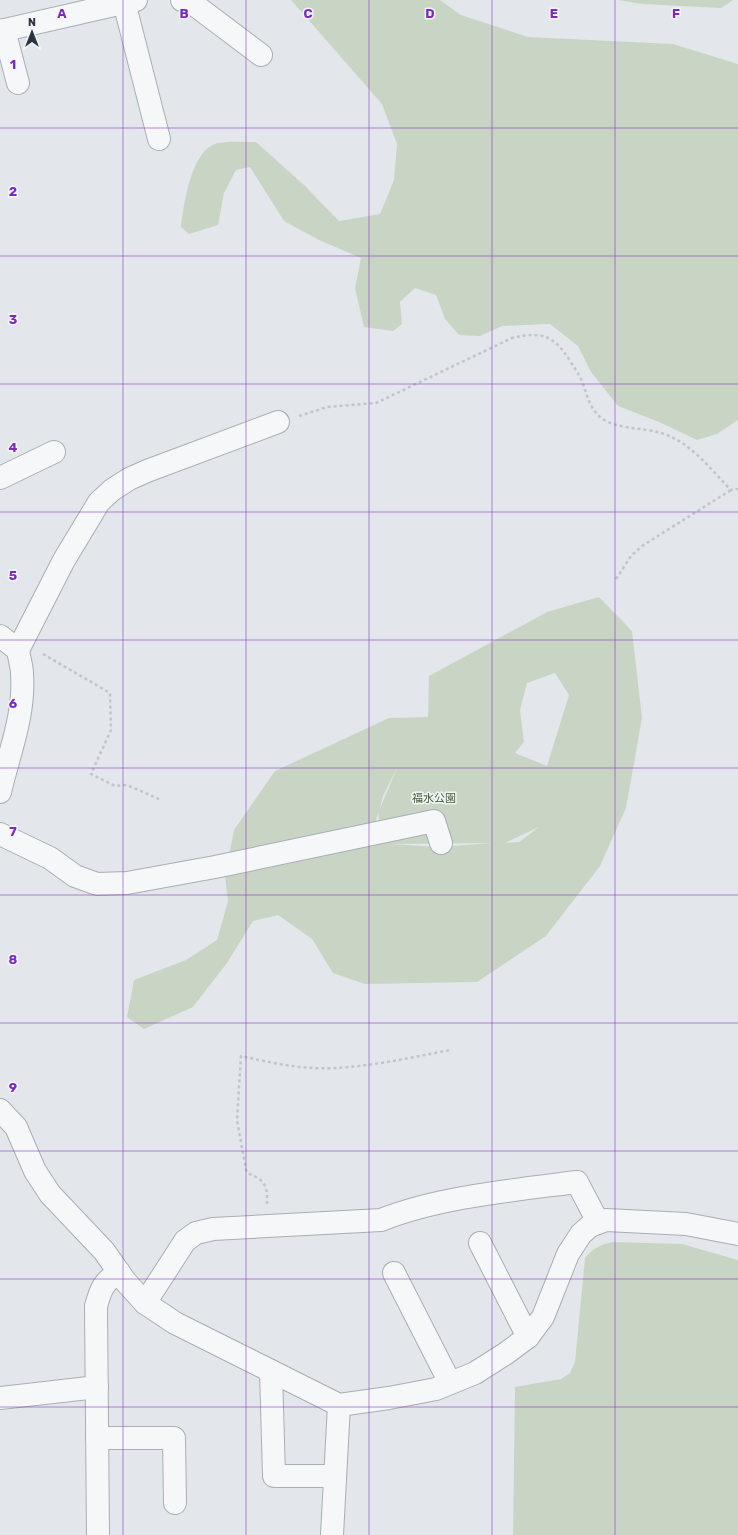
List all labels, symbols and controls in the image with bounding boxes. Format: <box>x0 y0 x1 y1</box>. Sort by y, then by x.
text: A <box>57 6 67 21</box>
text: B <box>179 6 189 21</box>
text: C <box>303 6 313 21</box>
text: D <box>425 6 435 21</box>
text: E <box>550 6 558 21</box>
text: F <box>672 6 680 21</box>
north arrow <box>12 12 52 52</box>
text: N <box>28 16 36 29</box>
text: 1 <box>10 57 16 72</box>
text: 2 <box>9 184 17 199</box>
text: 3 <box>9 312 18 327</box>
text: 4 <box>9 440 18 455</box>
text: 5 <box>9 568 17 583</box>
text: 6 <box>9 696 18 711</box>
park label: 福水公園 <box>412 792 456 805</box>
text: 7 <box>9 824 17 839</box>
text: 8 <box>9 952 18 967</box>
text: 9 <box>9 1080 17 1095</box>

